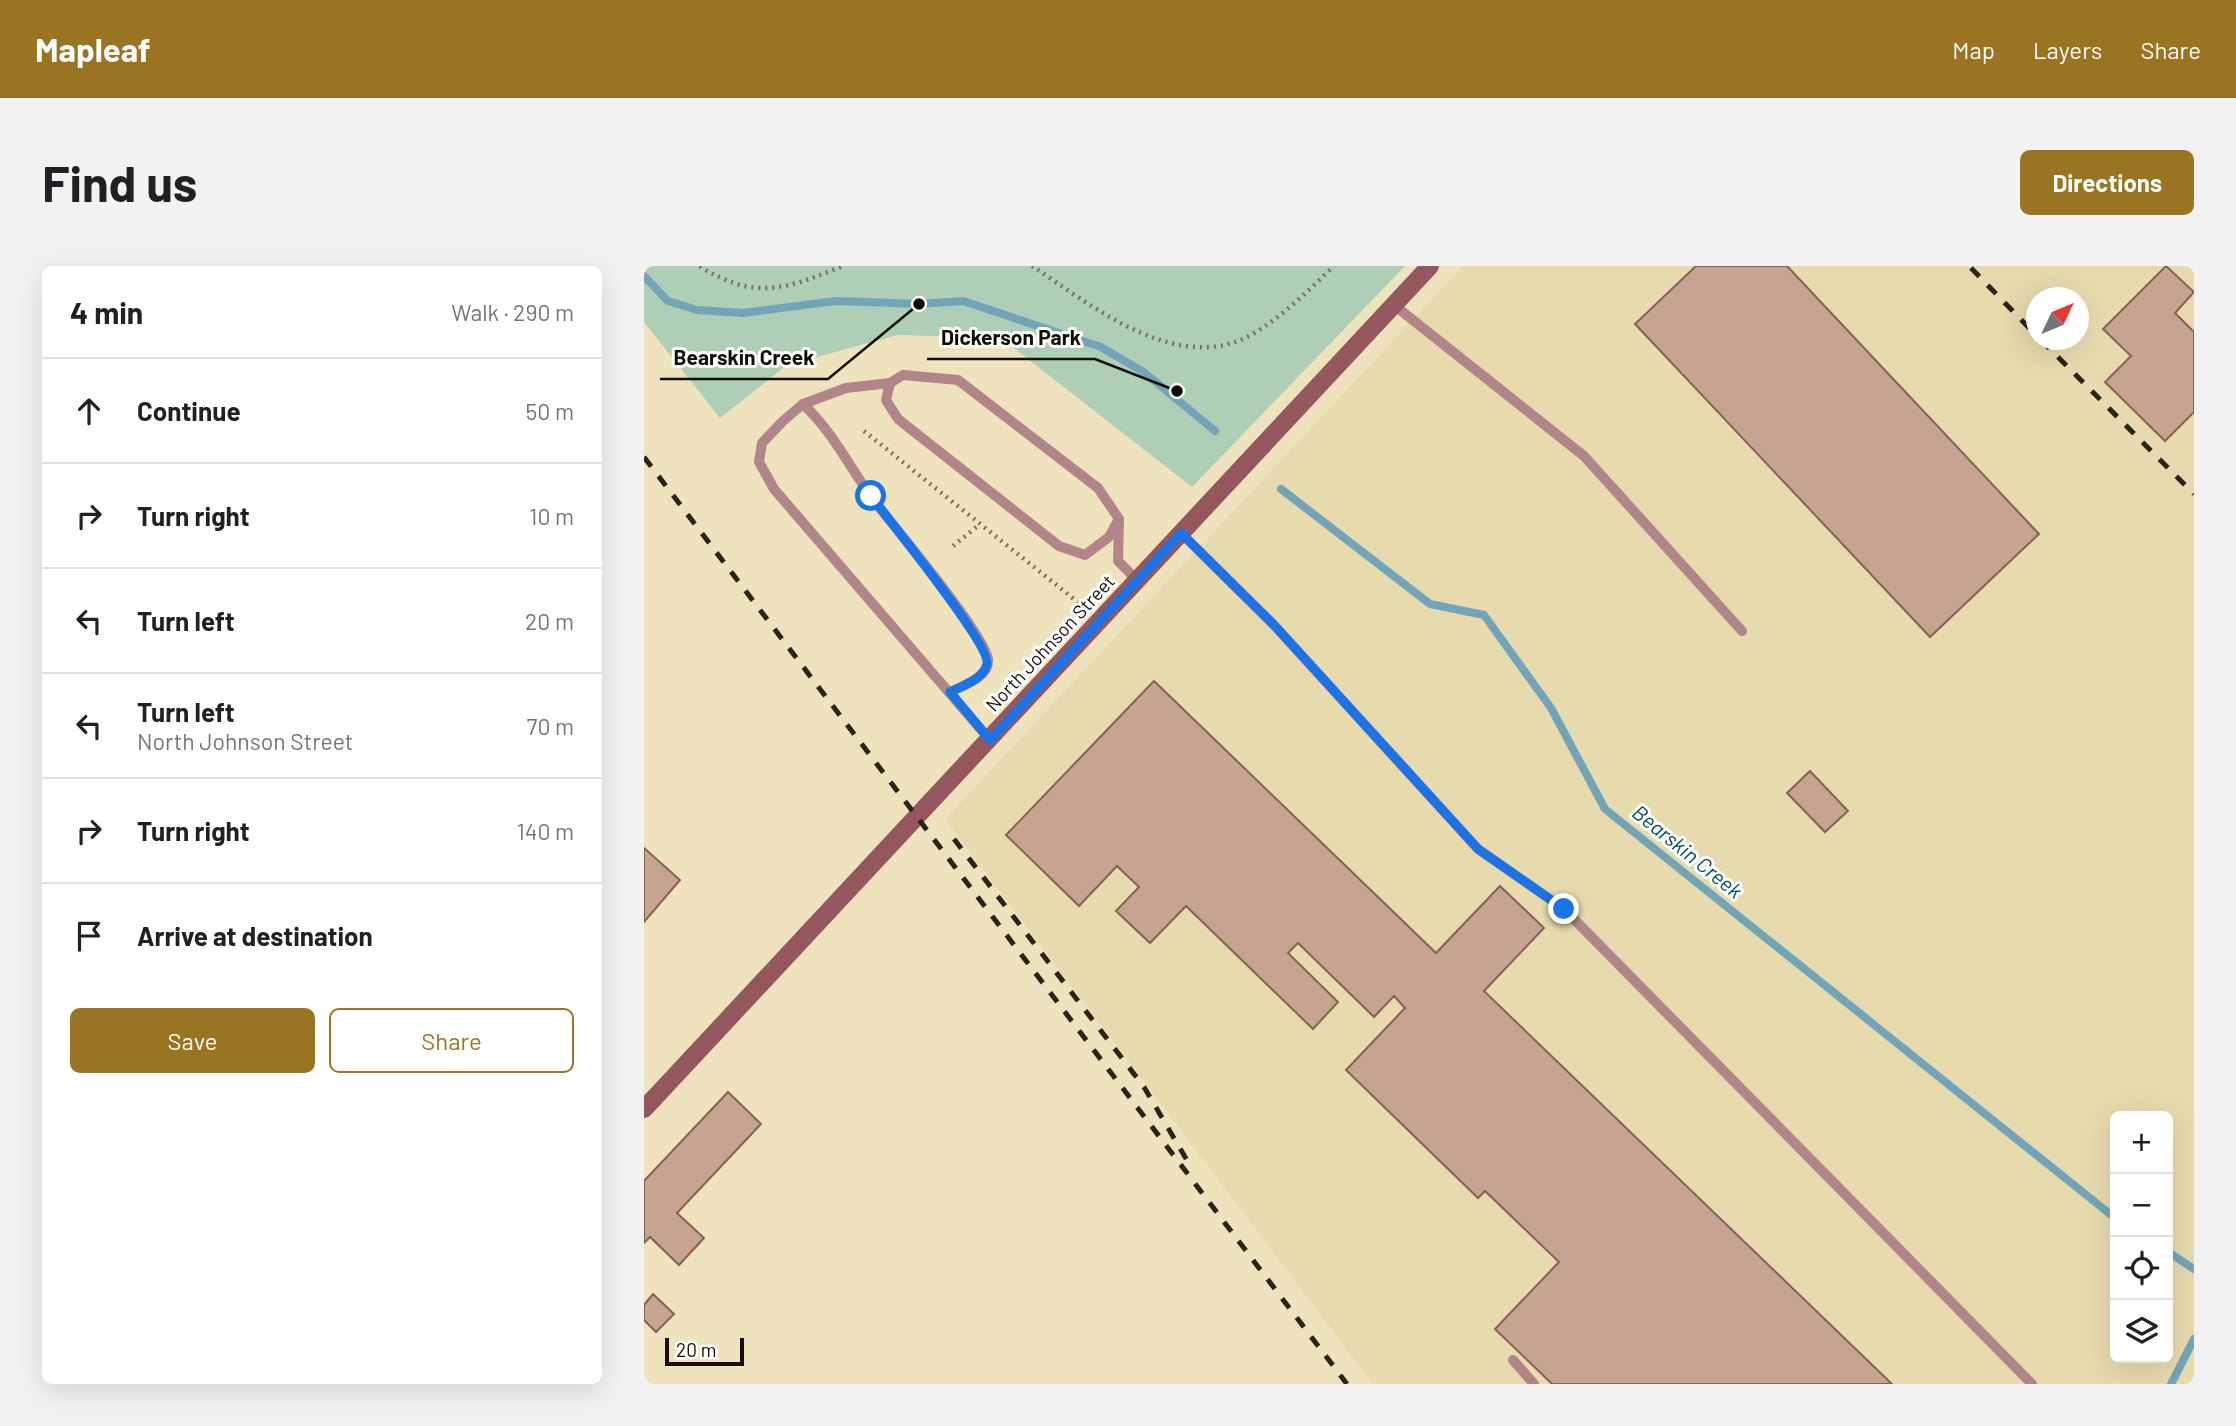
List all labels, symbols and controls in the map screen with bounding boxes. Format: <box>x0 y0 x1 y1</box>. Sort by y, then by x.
text: Mapleaf <box>35 29 151 69</box>
text: Map <box>1952 35 1995 64</box>
text: Layers <box>2033 35 2102 64</box>
text: Share <box>2140 35 2201 64</box>
button: Directions <box>2020 150 2194 215</box>
text: Find us <box>42 153 197 212</box>
north arrow <box>2026 287 2089 350</box>
text: 4 min <box>70 294 143 330</box>
text: Walk · 290 m <box>451 298 574 326</box>
callout: Dickerson Park <box>927 317 1095 359</box>
text: Dickerson Park <box>941 324 1081 349</box>
callout: Bearskin Creek <box>660 337 828 379</box>
text: Bearskin Creek <box>674 344 814 369</box>
icon: ahead <box>70 392 108 430</box>
text: Continue <box>137 395 241 426</box>
text: 50 m <box>526 397 574 425</box>
route start <box>855 480 886 511</box>
icon: right <box>70 497 108 535</box>
text: Turn right <box>137 500 250 531</box>
text: 10 m <box>529 502 574 530</box>
street label: North Johnson Street <box>980 570 1119 716</box>
icon: left <box>70 602 108 640</box>
text: Turn left <box>137 605 235 636</box>
text: 20 m <box>525 607 574 635</box>
text: Turn left <box>137 696 235 727</box>
icon: left <box>70 707 108 745</box>
text: 70 m <box>527 712 574 740</box>
text: North Johnson Street <box>137 727 353 755</box>
water label: Bearskin Creek <box>1628 799 1748 903</box>
icon: right <box>70 812 108 850</box>
text: Turn right <box>137 815 250 846</box>
text: 140 m <box>517 817 574 845</box>
route end <box>1548 893 1579 924</box>
icon: arrive <box>70 917 108 955</box>
text: Arrive at destination <box>137 920 373 951</box>
button: Save <box>70 1008 315 1073</box>
button: Share <box>329 1008 574 1073</box>
map controls <box>2110 1111 2173 1363</box>
button: + <box>2110 1111 2173 1174</box>
button: − <box>2110 1174 2173 1237</box>
button: locate <box>2110 1237 2173 1300</box>
button: layers <box>2110 1300 2173 1363</box>
scale bar <box>665 1335 744 1367</box>
text: 20 m <box>676 1338 716 1361</box>

